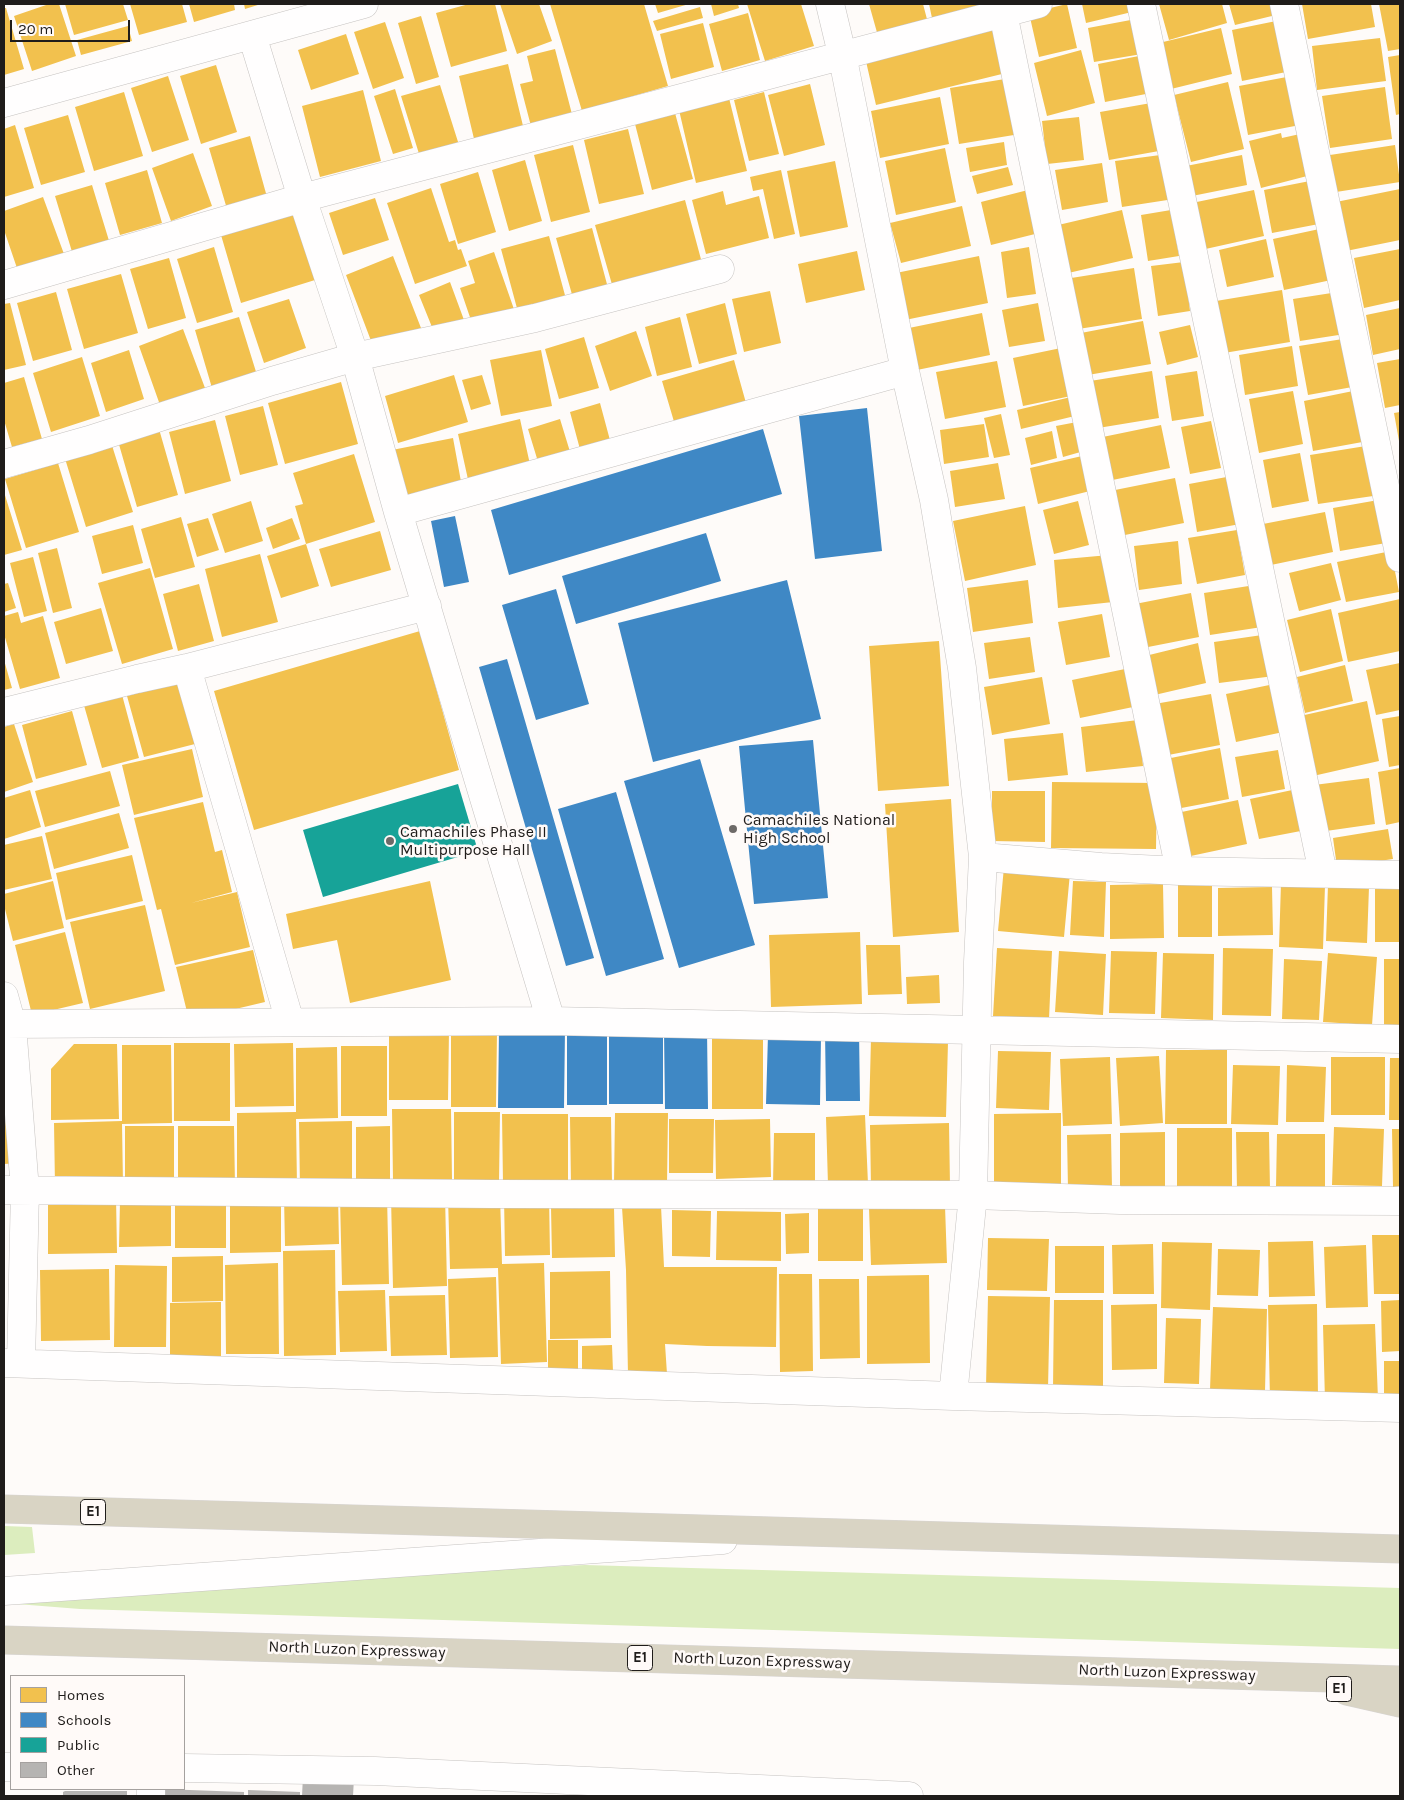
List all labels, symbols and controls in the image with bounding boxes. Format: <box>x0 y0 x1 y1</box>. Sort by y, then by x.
scale bar <box>12 10 132 42</box>
text: 20 m <box>18 20 53 38</box>
place label: Camachiles National High School <box>743 810 895 848</box>
place label: Camachiles Phase II Multipurpose Hall <box>400 822 547 860</box>
marker: Camachiles National High School <box>727 823 739 835</box>
marker: Camachiles Phase II Multipurpose Hall <box>384 835 396 847</box>
road number: E1 <box>80 1500 106 1524</box>
street label: North Luzon Expressway <box>268 1637 446 1663</box>
road number: E1 <box>628 1646 652 1670</box>
street label: North Luzon Expressway <box>673 1648 851 1674</box>
street label: North Luzon Expressway <box>1078 1660 1256 1686</box>
legend <box>10 1675 185 1790</box>
road number: E1 <box>1326 1676 1352 1702</box>
text: Homes <box>57 1686 105 1704</box>
text: Schools <box>57 1711 111 1729</box>
text: Public <box>57 1736 100 1754</box>
text: Other <box>57 1761 95 1779</box>

